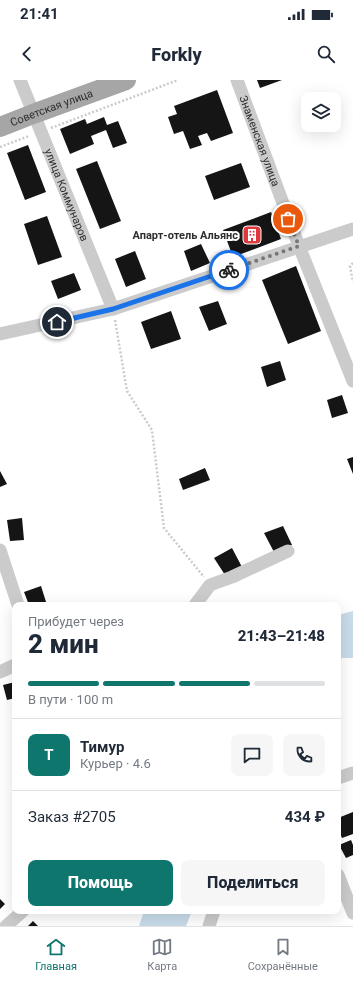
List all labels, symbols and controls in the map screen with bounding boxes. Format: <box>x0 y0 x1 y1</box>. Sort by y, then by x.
text: 21:41 <box>20 5 59 23</box>
icon: back <box>16 43 38 65</box>
icon: search <box>315 43 337 65</box>
text: Forkly <box>151 44 202 65</box>
street label: Советская улица <box>8 86 94 129</box>
map controls <box>301 92 341 132</box>
button: layers <box>301 92 341 132</box>
street label: Знаменская улица <box>237 94 283 188</box>
street label: улица Коммунаров <box>42 147 91 243</box>
pin <box>271 202 305 236</box>
icon: bag <box>277 208 299 230</box>
building icon: Апарт-отель Альянс <box>241 224 263 246</box>
place label: Апарт-отель Альянс <box>132 229 238 242</box>
courier <box>209 250 249 290</box>
icon: bike <box>218 259 240 281</box>
pin <box>40 305 74 339</box>
icon: home <box>46 311 68 333</box>
text: Прибудет через <box>28 614 124 629</box>
text: 21:43–21:48 <box>238 627 325 645</box>
text: 2 мин <box>28 629 99 659</box>
text: В пути · 100 m <box>28 692 113 707</box>
button: chat <box>231 734 273 776</box>
button: phone <box>283 734 325 776</box>
text: Тимур <box>80 738 124 756</box>
text: Т <box>44 746 54 764</box>
text: Курьер · 4.6 <box>80 756 151 771</box>
text: Заказ #2705 <box>28 808 116 826</box>
text: 434 ₽ <box>285 808 325 826</box>
button: Помощь <box>28 860 173 906</box>
button: Поделиться <box>181 860 325 906</box>
tab: Главная <box>35 936 77 973</box>
tab: Карта <box>147 936 177 973</box>
tab: Сохранённые <box>248 936 318 973</box>

